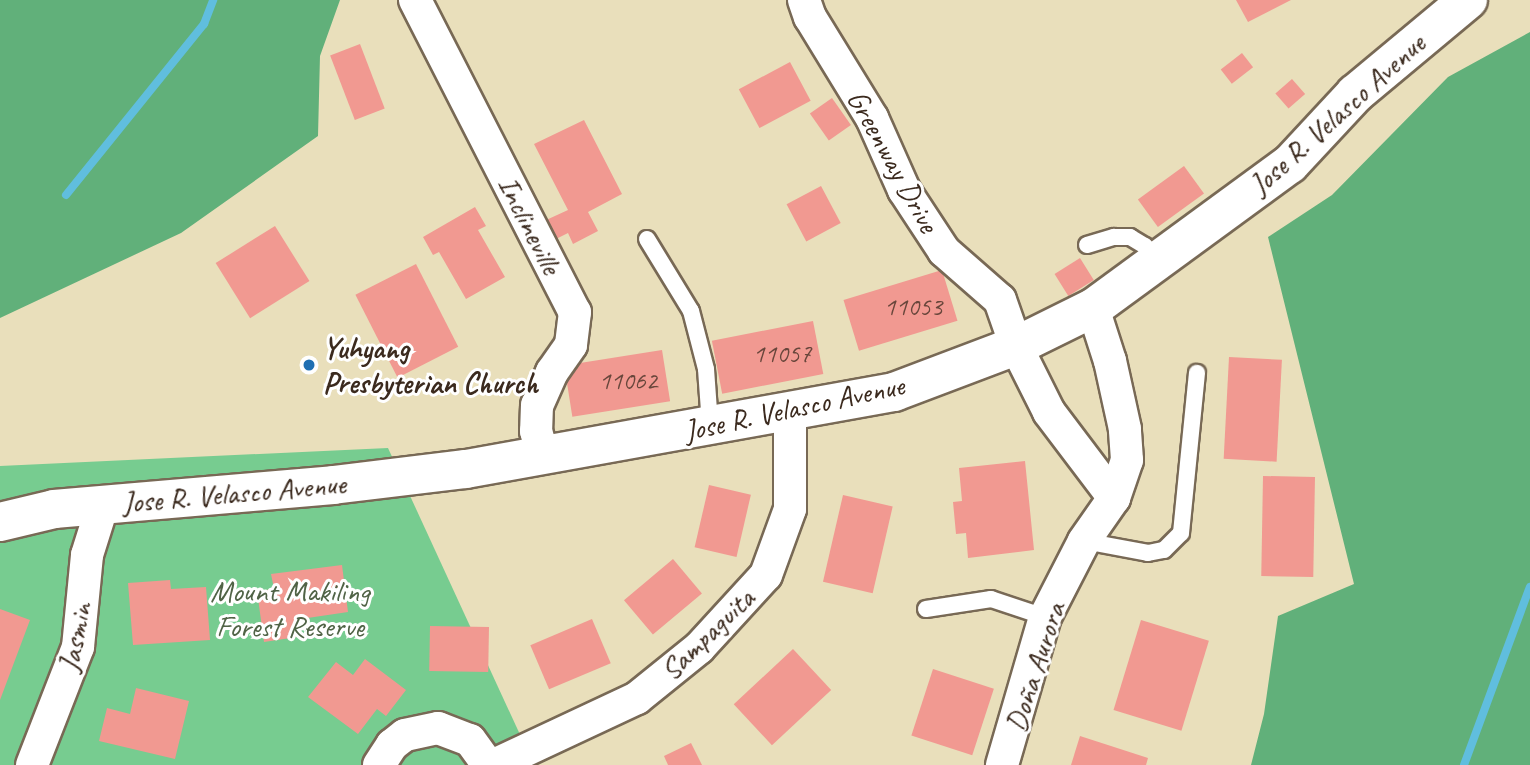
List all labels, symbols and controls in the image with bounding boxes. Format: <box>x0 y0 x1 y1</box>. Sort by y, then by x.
street label: Jose R. Velasco Avenue <box>1241 25 1433 203</box>
street label: Greenway Drive <box>839 83 947 239</box>
street label: Inclineville <box>490 170 570 280</box>
house number: 11053 <box>884 291 942 323</box>
place label: Yuhyang Presbyterian Church <box>323 330 539 400</box>
house number: 11057 <box>753 338 811 370</box>
marker: Yuhyang Presbyterian Church <box>301 357 317 373</box>
house number: 11062 <box>599 365 657 397</box>
street label: Jose R. Velasco Avenue <box>680 367 908 449</box>
street label: Jose R. Velasco Avenue <box>120 465 348 521</box>
park label: Mount Makiling Forest Reserve <box>210 573 370 644</box>
street label: Sampaguita <box>652 580 762 688</box>
street label: Doña Aurora <box>997 598 1073 736</box>
street label: Jasmin <box>50 599 100 675</box>

